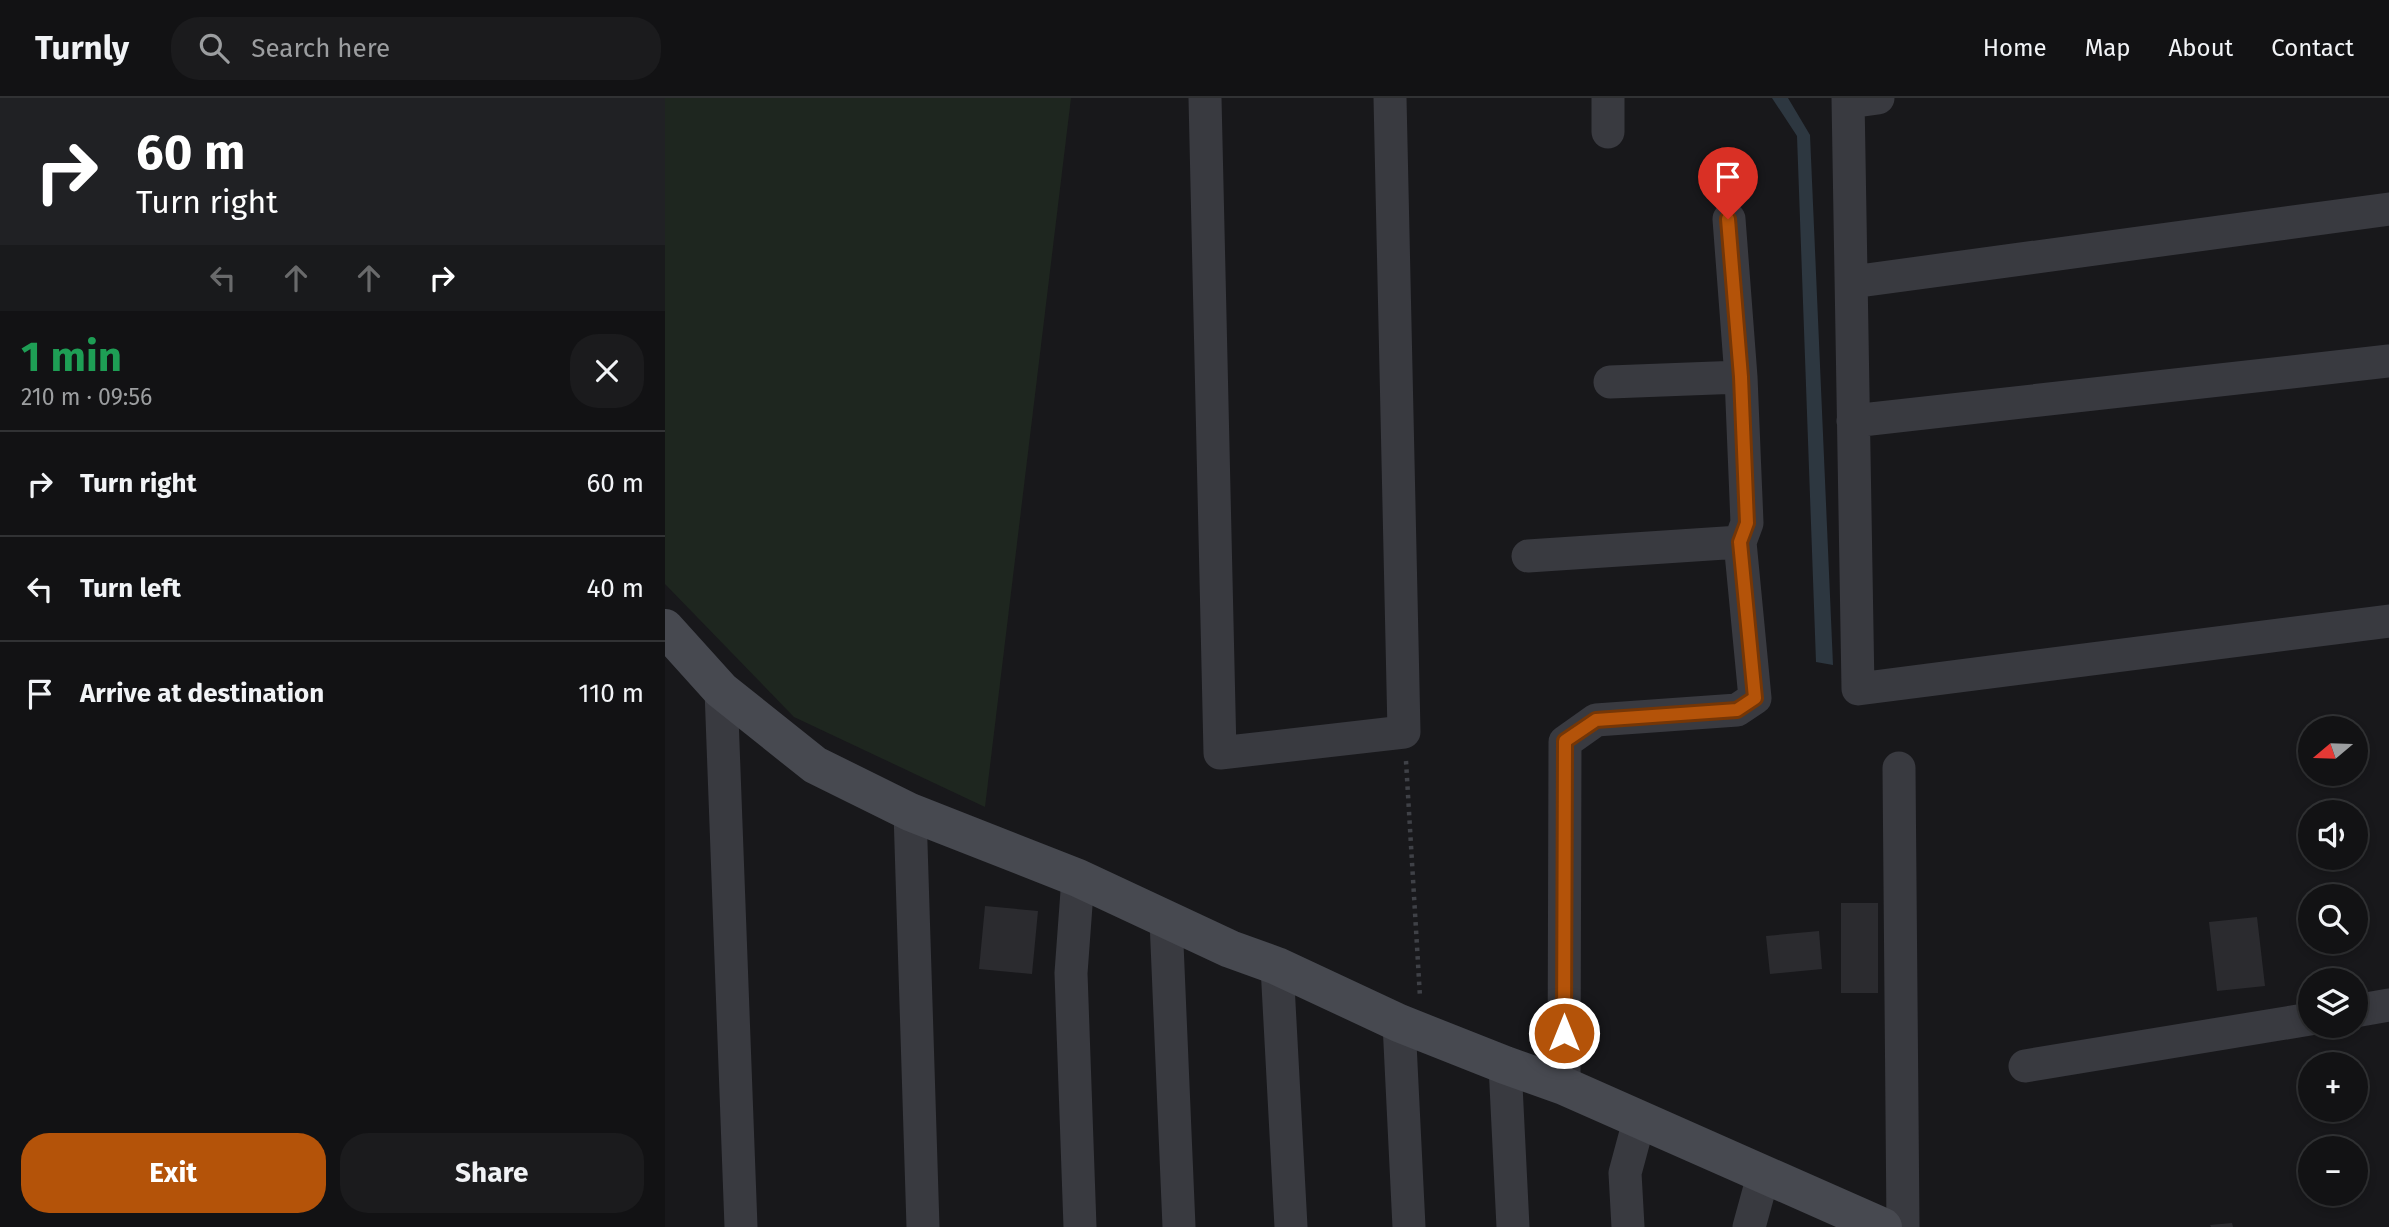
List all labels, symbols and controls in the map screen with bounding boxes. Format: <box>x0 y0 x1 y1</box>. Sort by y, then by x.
search box <box>171 17 661 80</box>
text: Turnly <box>35 28 129 68</box>
icon: search <box>195 29 233 67</box>
text: Search here <box>251 33 390 64</box>
text: Home <box>1983 34 2047 62</box>
text: Map <box>2085 34 2131 62</box>
text: About <box>2169 34 2233 62</box>
text: Contact <box>2271 34 2354 62</box>
text: 60 m <box>136 123 245 182</box>
icon: right <box>21 126 112 217</box>
pin <box>1698 147 1758 219</box>
icon: arrive <box>1709 158 1747 196</box>
text: Turn right <box>136 183 278 221</box>
icon: left <box>204 259 242 297</box>
icon: ahead <box>277 259 315 297</box>
icon: ahead <box>350 259 388 297</box>
icon: right <box>423 259 461 297</box>
text: 1 min <box>21 332 122 382</box>
button: close <box>570 334 644 408</box>
text: 210 m · 09:56 <box>21 383 152 411</box>
icon: right <box>21 465 59 503</box>
text: Turn right <box>80 468 197 499</box>
text: 60 m <box>586 468 644 499</box>
icon: left <box>21 570 59 608</box>
text: Turn left <box>80 573 181 604</box>
text: 40 m <box>586 573 644 604</box>
icon: arrive <box>21 675 59 713</box>
text: Arrive at destination <box>80 678 324 709</box>
text: 110 m <box>578 678 644 709</box>
north arrow <box>2298 716 2368 786</box>
map controls <box>2298 716 2368 1206</box>
button: sound <box>2298 800 2368 870</box>
button: search <box>2298 884 2368 954</box>
button: layers <box>2298 968 2368 1038</box>
position arrow <box>1527 996 1601 1070</box>
button: + <box>2298 1052 2368 1122</box>
button: Exit <box>21 1133 326 1213</box>
button: Share <box>340 1133 644 1213</box>
button: − <box>2298 1136 2368 1206</box>

